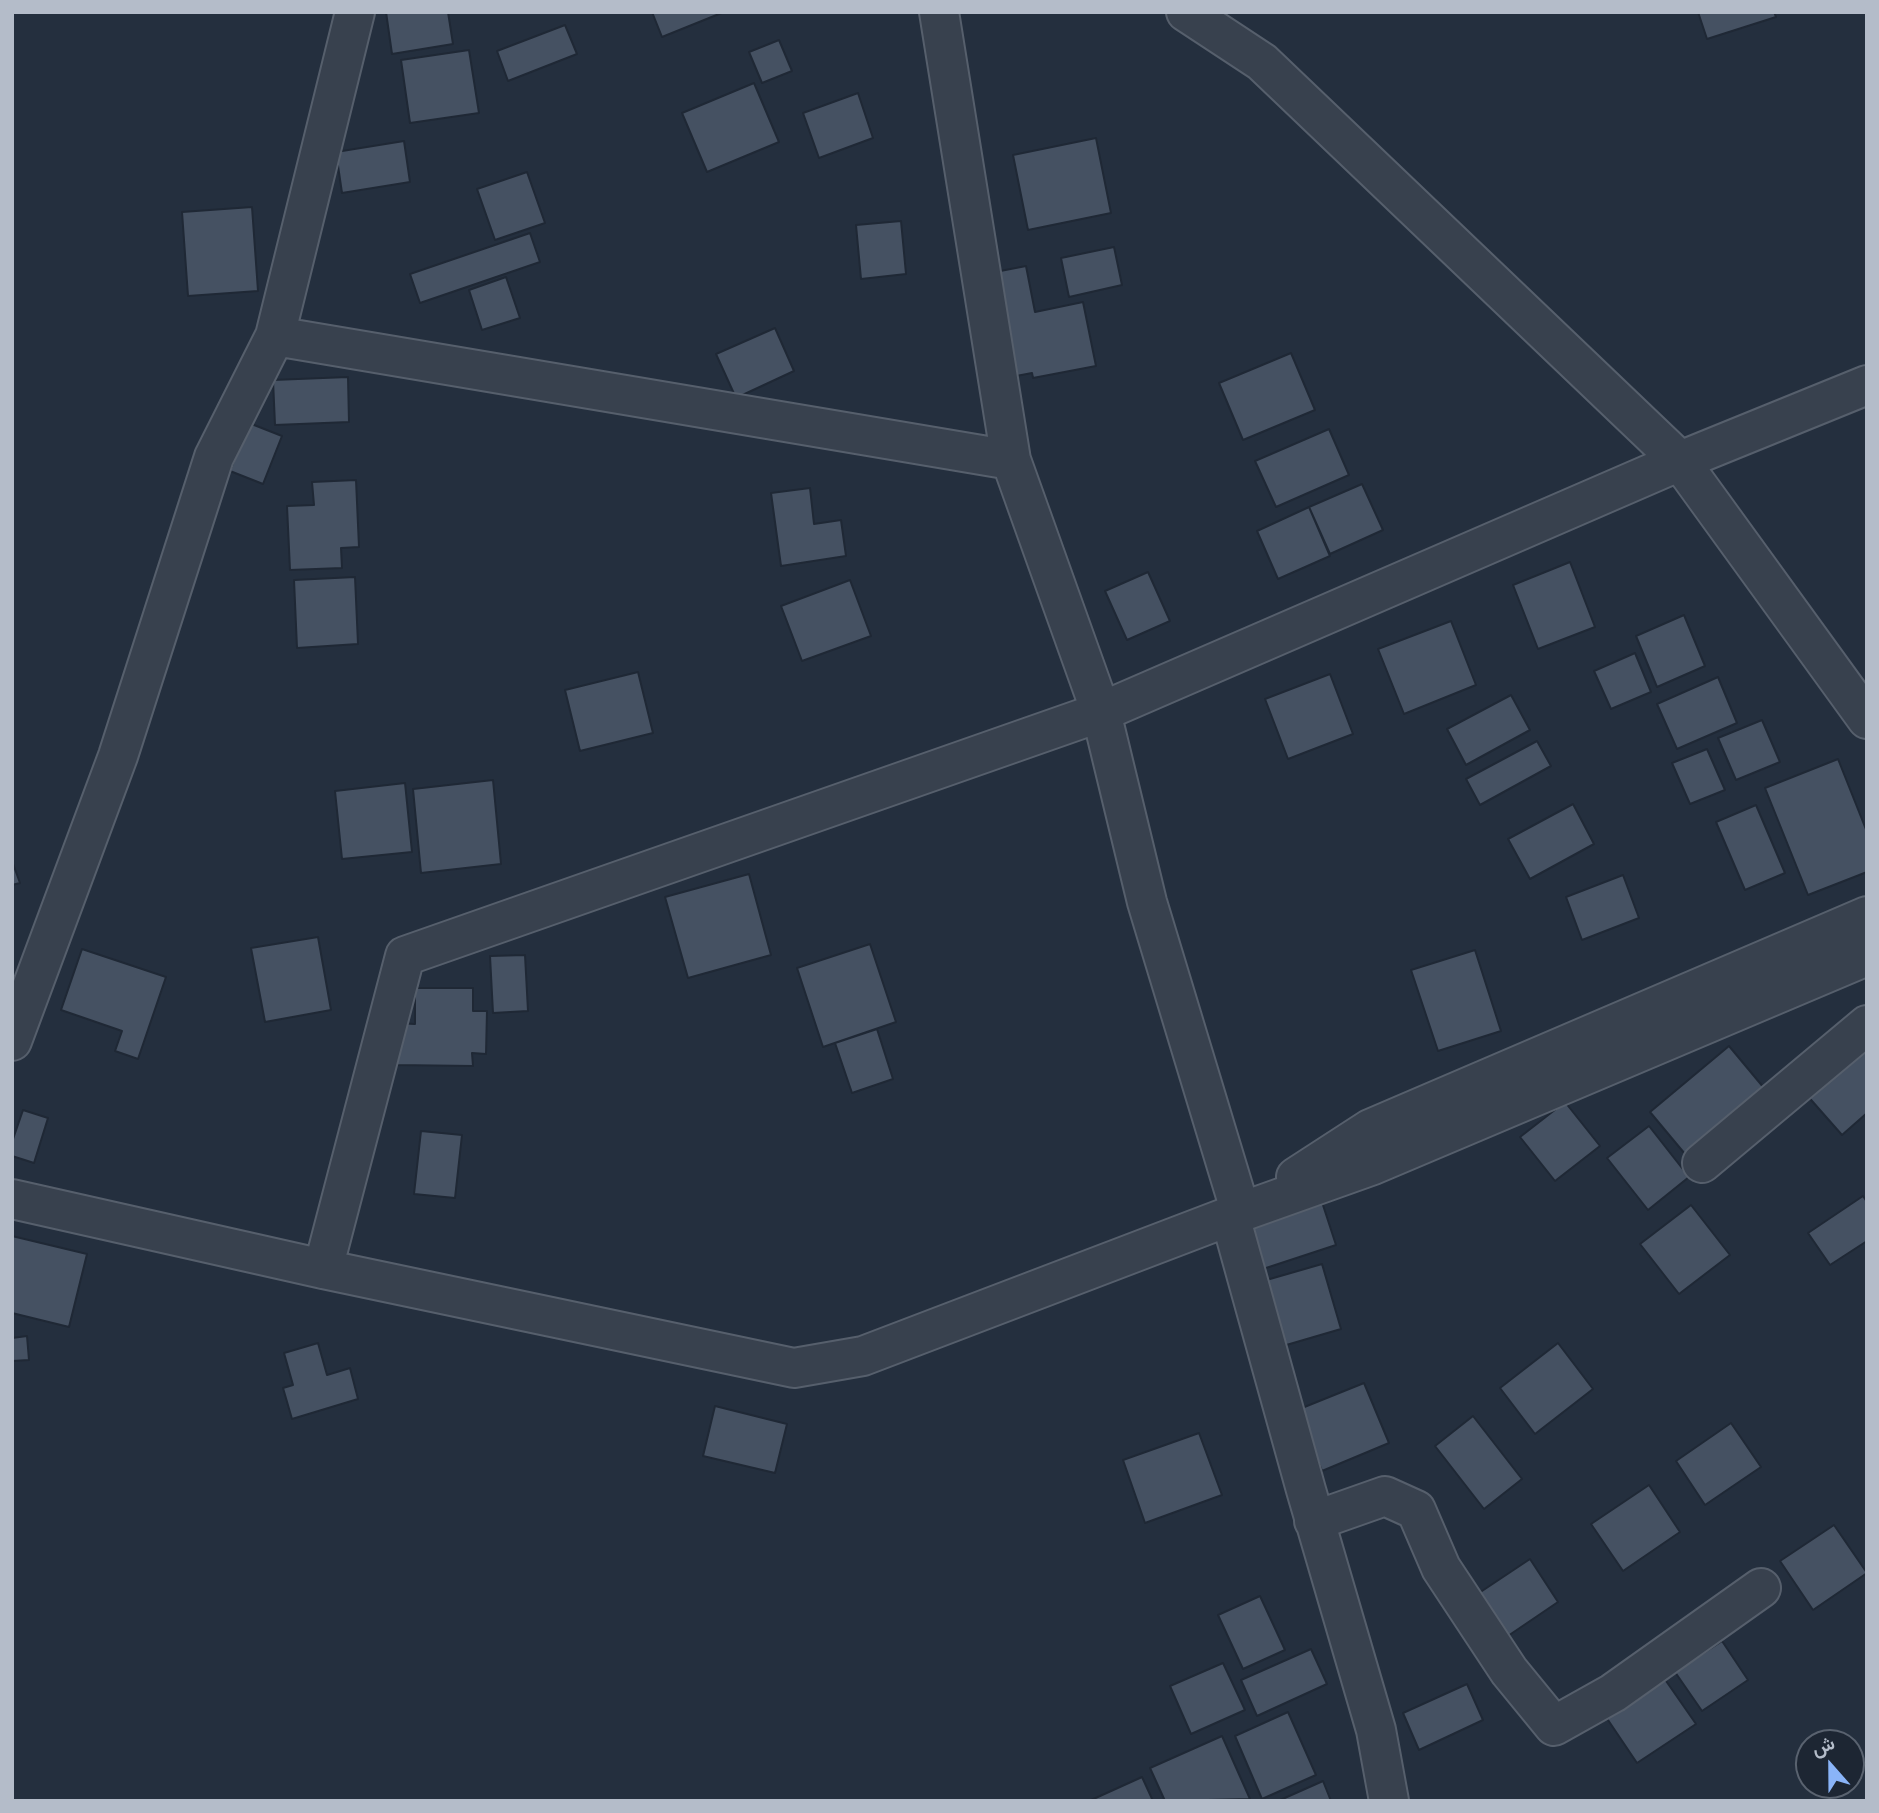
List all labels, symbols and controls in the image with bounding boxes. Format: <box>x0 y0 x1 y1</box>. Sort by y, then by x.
north arrow <box>1795 1729 1865 1799</box>
text: ش <box>1808 1731 1838 1761</box>

